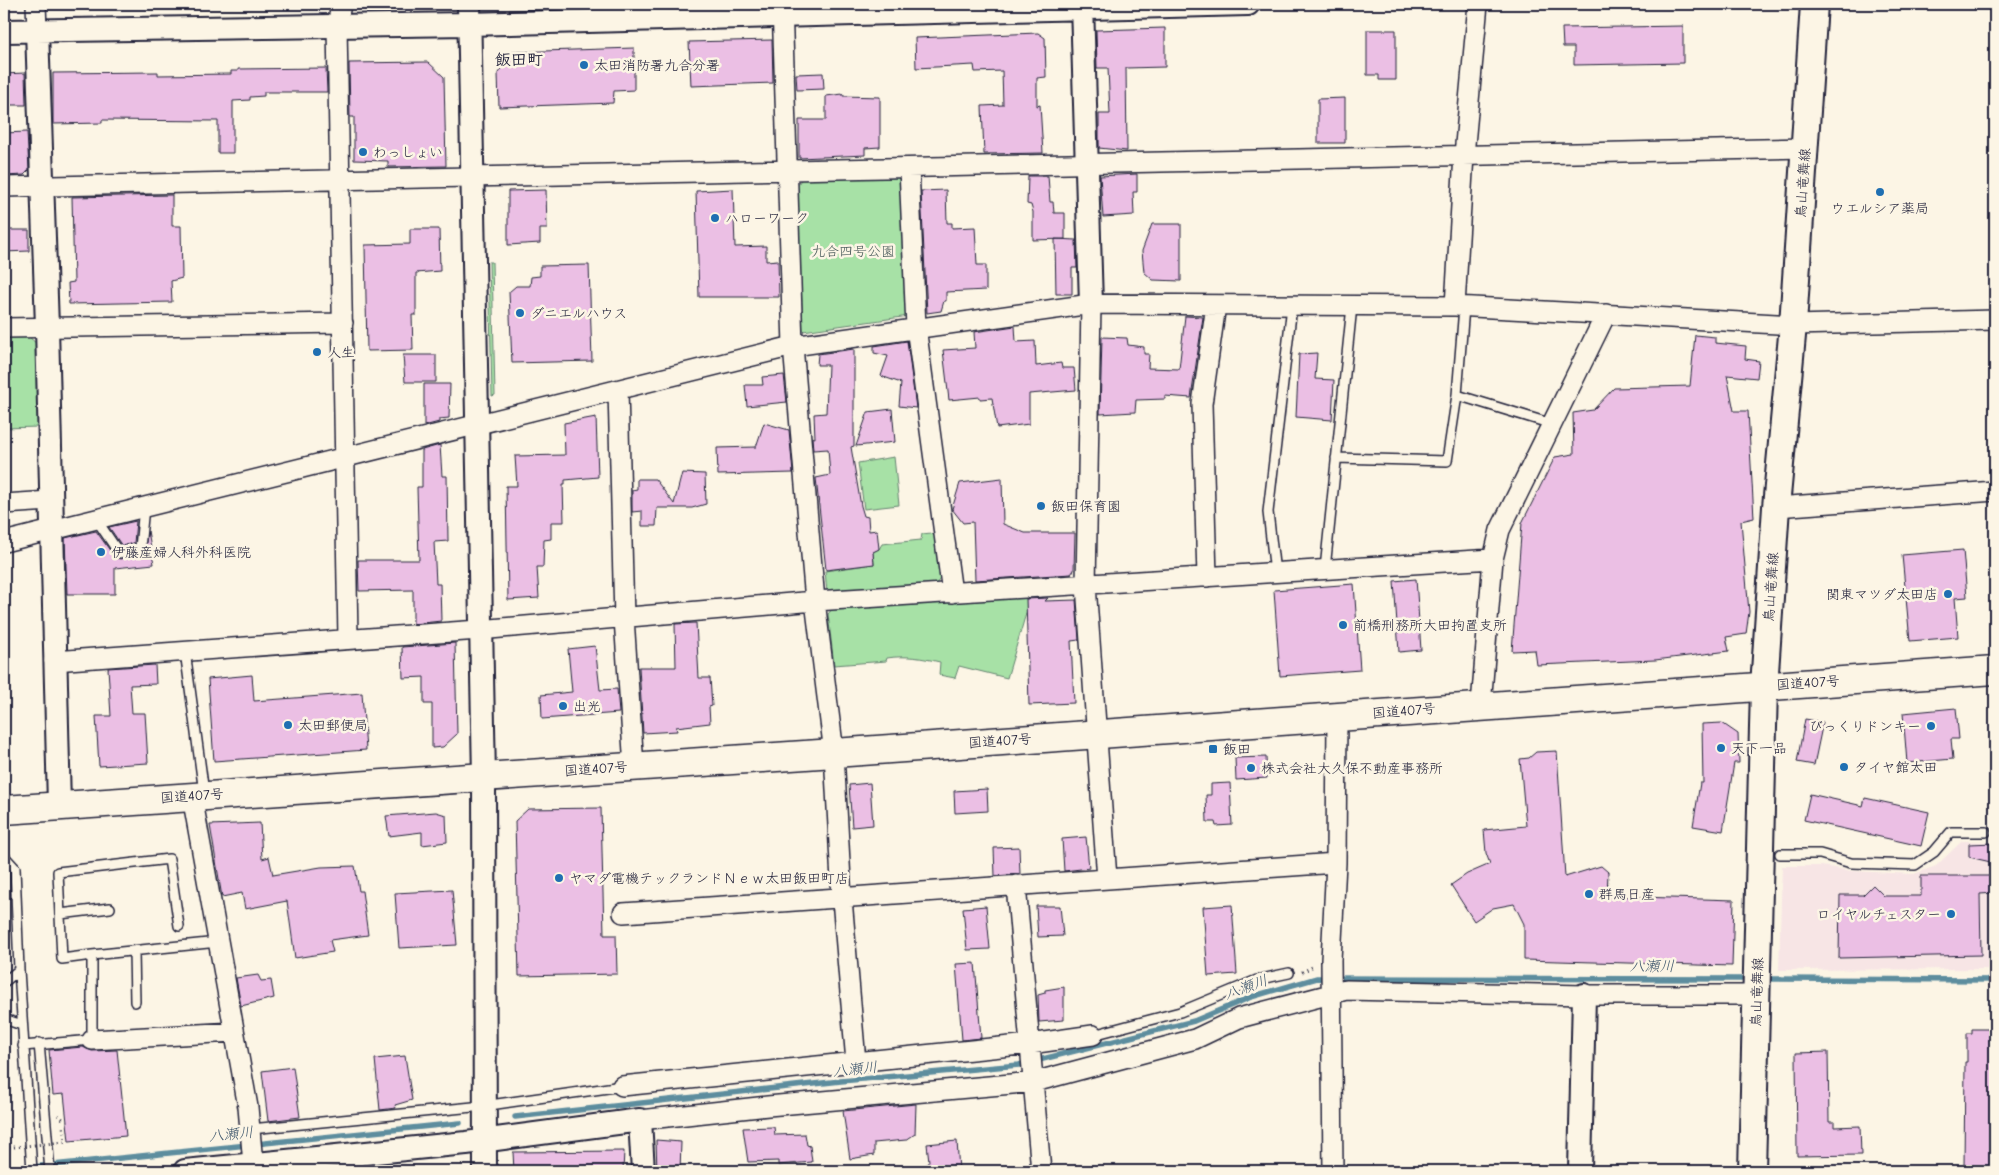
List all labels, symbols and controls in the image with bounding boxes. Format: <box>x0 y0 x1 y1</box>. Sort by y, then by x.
district label: 飯田町 <box>495 51 543 69</box>
place label: 太田消防署九合分署 <box>594 57 720 74</box>
marker: 太田消防署九合分署 <box>578 59 590 71</box>
place label: わっしょい <box>373 144 443 161</box>
marker: わっしょい <box>357 146 369 158</box>
street label: 鳥山竜舞線 <box>1792 147 1814 219</box>
marker: ウエルシア薬局 <box>1874 186 1886 198</box>
place label: ウエルシア薬局 <box>1831 200 1929 217</box>
place label: ハローワーク <box>725 210 809 227</box>
marker: ハローワーク <box>709 212 721 224</box>
park label: 九合四号公園 <box>811 243 895 260</box>
place label: ダニエルハウス <box>530 305 627 322</box>
marker: ダニエルハウス <box>514 307 526 319</box>
place label: 人生 <box>327 344 355 361</box>
marker: 人生 <box>311 346 323 358</box>
place label: 飯田保育園 <box>1051 498 1121 515</box>
marker: 飯田保育園 <box>1035 500 1047 512</box>
place label: 伊藤産婦人科外科医院 <box>111 544 251 561</box>
marker: 伊藤産婦人科外科医院 <box>95 546 107 558</box>
street label: 鳥山竜舞線 <box>1760 551 1782 623</box>
place label: 関東マツダ太田店 <box>1826 586 1938 603</box>
marker: 関東マツダ太田店 <box>1942 588 1954 600</box>
place label: 前橋刑務所大田拘置支所 <box>1353 617 1507 634</box>
marker: 前橋刑務所大田拘置支所 <box>1337 619 1349 631</box>
street label: 国道407号 <box>1776 672 1840 694</box>
place label: 出光 <box>573 698 601 715</box>
marker: 出光 <box>557 700 569 712</box>
street label: 国道407号 <box>1371 700 1437 722</box>
place label: 太田郵便局 <box>298 717 368 734</box>
place label: びっくりドンキー <box>1809 718 1921 735</box>
marker: 太田郵便局 <box>282 719 294 731</box>
marker: びっくりドンキー <box>1925 720 1937 732</box>
street label: 国道407号 <box>968 730 1032 752</box>
place label: 天下一品 <box>1731 740 1787 757</box>
place label: 飯田 <box>1223 741 1251 758</box>
marker: 天下一品 <box>1715 742 1727 754</box>
marker: 飯田 <box>1207 743 1219 755</box>
street label: 国道407号 <box>564 758 628 780</box>
place label: タイヤ館太田 <box>1854 759 1937 776</box>
place label: 株式会社大久保不動産事務所 <box>1261 760 1443 777</box>
marker: タイヤ館太田 <box>1838 761 1850 773</box>
marker: 株式会社大久保不動産事務所 <box>1245 762 1257 774</box>
street label: 国道407号 <box>160 785 224 807</box>
place label: ヤマダ電機テックランドＮｅｗ太田飯田町店 <box>569 870 849 887</box>
marker: ヤマダ電機テックランドＮｅｗ太田飯田町店 <box>553 872 565 884</box>
place label: 群馬日産 <box>1599 886 1655 903</box>
marker: 群馬日産 <box>1583 888 1595 900</box>
place label: ロイヤルチェスター <box>1816 906 1941 923</box>
marker: ロイヤルチェスター <box>1945 908 1957 920</box>
water label: 八瀬川 <box>1629 957 1675 975</box>
street label: 鳥山竜舞線 <box>1747 957 1767 1027</box>
water label: 八瀬川 <box>1222 971 1270 1003</box>
water label: 八瀬川 <box>832 1058 878 1080</box>
water label: 八瀬川 <box>208 1123 254 1145</box>

